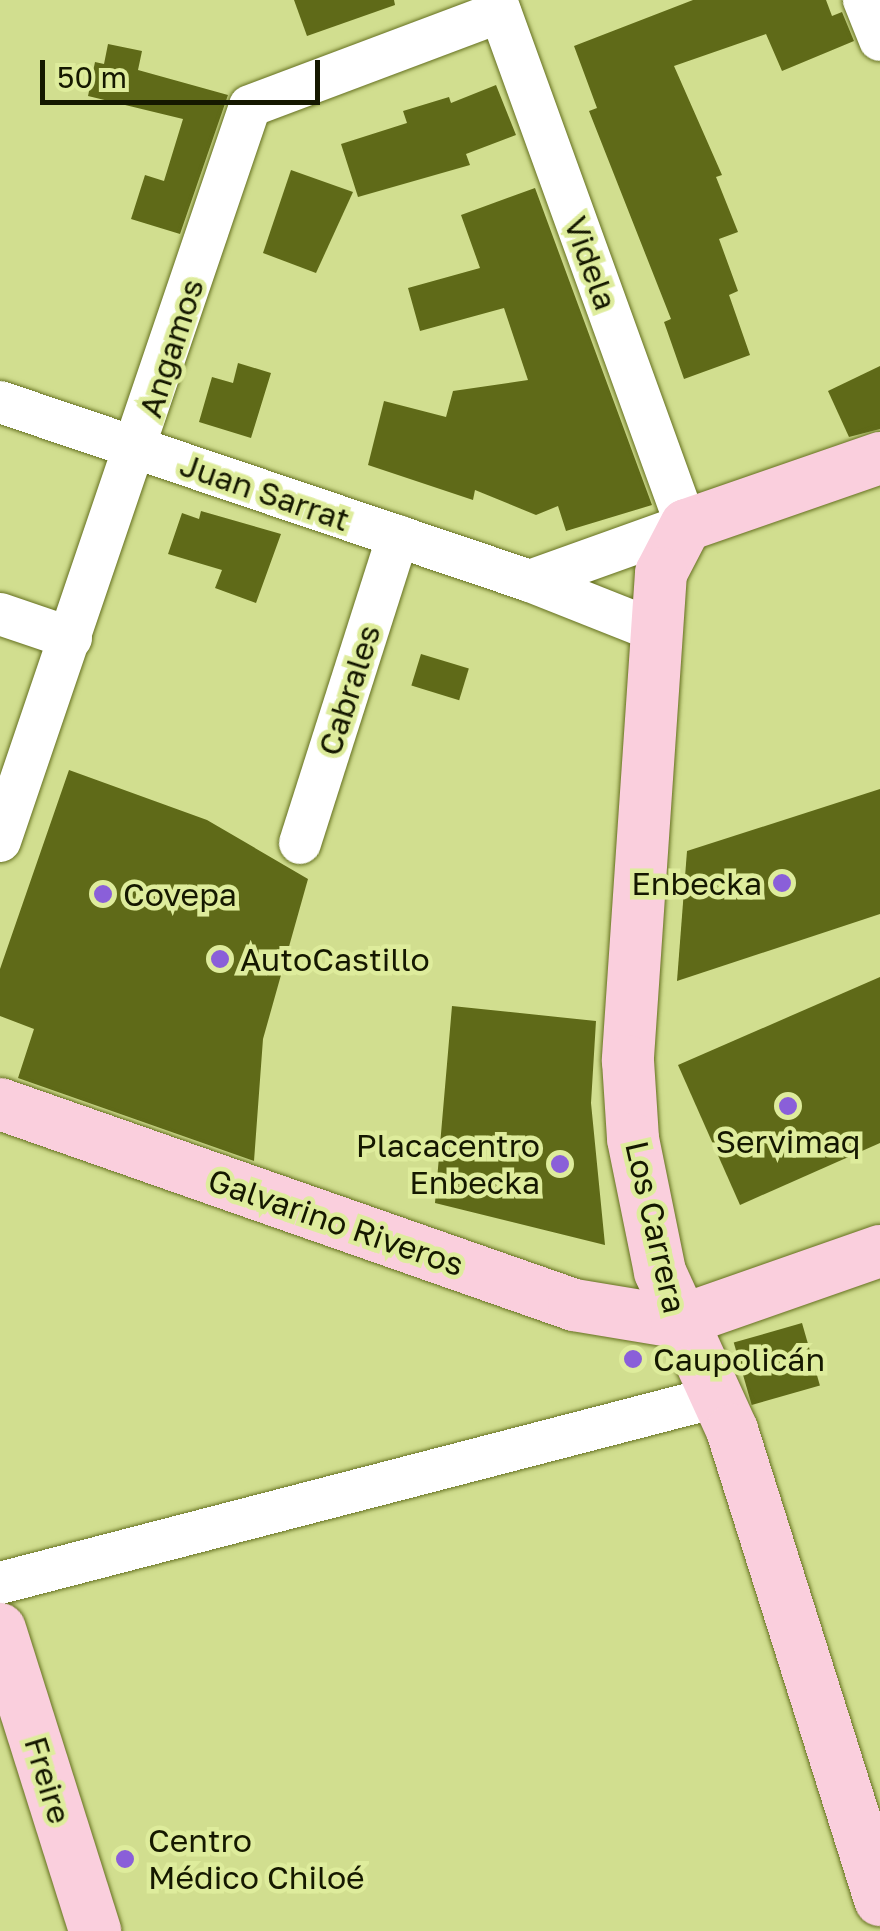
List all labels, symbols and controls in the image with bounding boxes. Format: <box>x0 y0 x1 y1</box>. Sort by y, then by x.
scale bar <box>45 40 325 102</box>
text: 50 m <box>57 59 127 95</box>
street label: Videla <box>556 211 626 315</box>
street label: Angamos <box>131 274 211 422</box>
street label: Juan Sarrat <box>175 445 355 539</box>
street label: Cabrales <box>310 620 388 760</box>
place label: Enbecka <box>631 864 762 902</box>
marker: Enbecka <box>771 872 793 894</box>
place label: Covepa <box>123 875 237 913</box>
marker: Covepa <box>92 883 114 905</box>
place label: AutoCastillo <box>240 940 430 978</box>
marker: AutoCastillo <box>209 948 231 970</box>
marker: Servimaq <box>777 1095 799 1117</box>
place label: Servimaq <box>715 1122 861 1160</box>
place label: Placacentro Enbecka <box>356 1127 540 1202</box>
street label: Los Carrera <box>618 1137 694 1317</box>
marker: Placacentro Enbecka <box>549 1153 571 1175</box>
street label: Galvarino Riveros <box>203 1160 469 1284</box>
place label: Caupolicán <box>653 1340 825 1378</box>
marker: Caupolicán <box>622 1348 644 1370</box>
street label: Freire <box>17 1732 79 1828</box>
place label: Centro Médico Chiloé <box>148 1822 365 1897</box>
marker: Centro Médico Chiloé <box>112 1846 138 1872</box>

